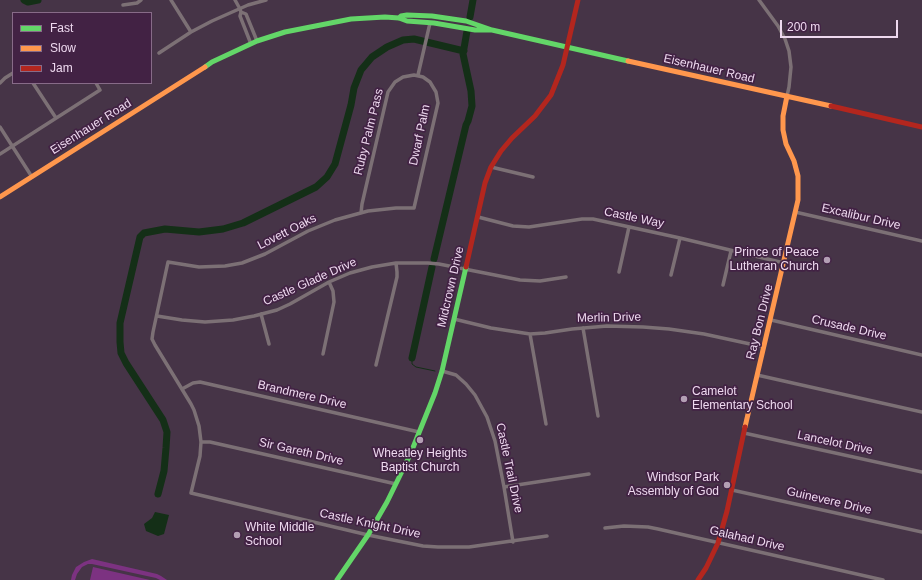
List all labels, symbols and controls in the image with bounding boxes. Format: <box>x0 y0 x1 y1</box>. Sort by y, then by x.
legend <box>12 12 152 84</box>
scale bar <box>782 12 900 38</box>
text: 200 m <box>787 20 820 34</box>
text: Fast <box>50 21 73 35</box>
text: Slow <box>50 41 76 55</box>
street label: Eisenhauer Road <box>662 52 756 86</box>
text: Jam <box>50 61 73 75</box>
street label: Ruby Palm Pass <box>351 87 387 177</box>
street label: Eisenhauer Road <box>48 96 134 158</box>
street label: Dwarf Palm <box>407 103 433 167</box>
street label: Excalibur Drive <box>820 201 902 233</box>
street label: Castle Way <box>603 205 665 231</box>
street label: Lovett Oaks <box>255 211 319 253</box>
street label: Midcrown Drive <box>435 245 467 329</box>
place label: Prince of Peace Lutheran Church <box>730 246 819 274</box>
street label: Castle Glade Drive <box>261 255 359 309</box>
marker: Prince of Peace Lutheran Church <box>822 255 832 265</box>
street label: Ray Bon Drive <box>744 283 776 361</box>
street label: Merlin Drive <box>577 310 641 326</box>
street label: Crusade Drive <box>810 312 888 344</box>
street label: Brandmere Drive <box>256 378 348 412</box>
place label: Camelot Elementary School <box>692 385 793 413</box>
marker: Camelot Elementary School <box>679 394 689 404</box>
street label: Castle Trail Drive <box>492 422 526 514</box>
street label: Lancelot Drive <box>796 428 874 458</box>
street label: Sir Gareth Drive <box>257 435 345 469</box>
marker: Wheatley Heights Baptist Church <box>415 435 425 445</box>
place label: Wheatley Heights Baptist Church <box>373 447 467 475</box>
place label: Windsor Park Assembly of God <box>628 471 719 499</box>
marker: Windsor Park Assembly of God <box>722 480 732 490</box>
street label: Guinevere Drive <box>785 484 873 518</box>
street label: Castle Knight Drive <box>318 506 422 542</box>
place label: White Middle School <box>245 521 314 549</box>
street label: Galahad Drive <box>708 523 786 555</box>
marker: White Middle School <box>232 530 242 540</box>

